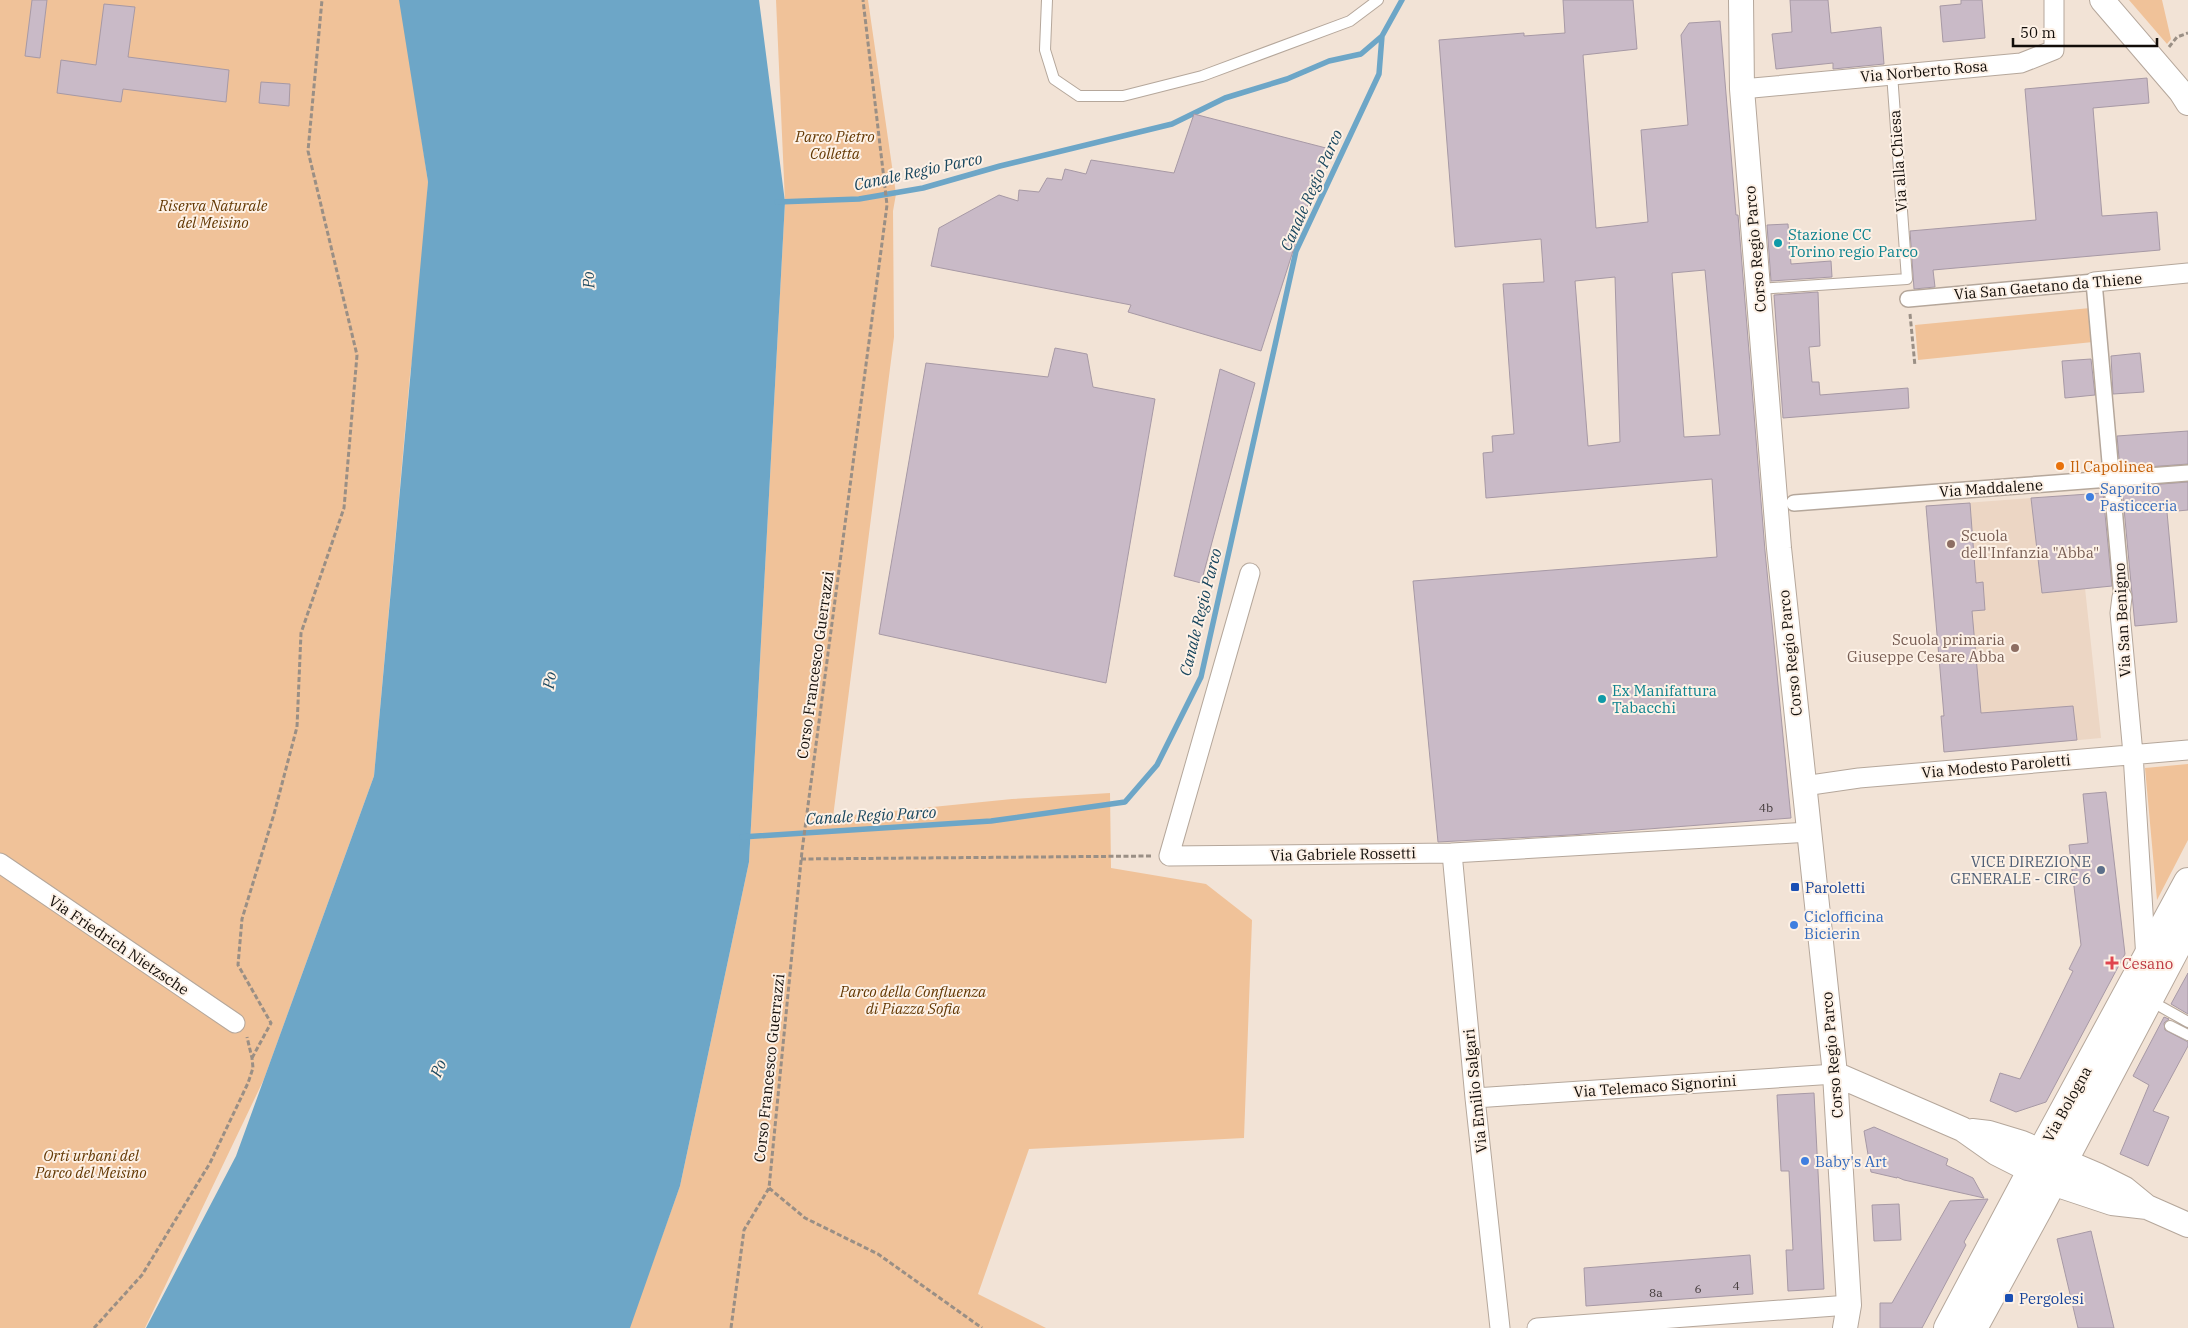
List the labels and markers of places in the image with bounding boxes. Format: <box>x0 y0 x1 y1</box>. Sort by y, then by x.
place label: Stazione CC Torino regio Parco <box>1788 225 1918 261</box>
marker: Stazione CC Torino regio Parco <box>1772 237 1784 249</box>
place label: Il Capolinea <box>2070 457 2154 476</box>
marker: Il Capolinea <box>2054 460 2066 472</box>
place label: Saporito Pasticceria <box>2100 479 2177 515</box>
marker: Saporito Pasticceria <box>2084 491 2096 503</box>
place label: Scuola dell'Infanzia "Abba" <box>1961 526 2099 562</box>
marker: Scuola dell'Infanzia "Abba" <box>1945 538 1957 550</box>
place label: Scuola primaria Giuseppe Cesare Abba <box>1847 630 2005 666</box>
marker: Scuola primaria Giuseppe Cesare Abba <box>2009 642 2021 654</box>
place label: Ex Manifattura Tabacchi <box>1612 681 1717 717</box>
marker: Ex Manifattura Tabacchi <box>1596 693 1608 705</box>
place label: VICE DIREZIONE GENERALE - CIRC 6 <box>1950 852 2091 888</box>
marker: VICE DIREZIONE GENERALE - CIRC 6 <box>2095 864 2107 876</box>
place label: Paroletti <box>1805 878 1865 897</box>
marker: Paroletti <box>1789 881 1801 893</box>
place label: Ciclofficina Bicierin <box>1804 907 1884 943</box>
marker: Ciclofficina Bicierin <box>1788 919 1800 931</box>
place label: Cesano <box>2122 954 2173 973</box>
marker: Cesano <box>2106 957 2118 969</box>
place label: Baby's Art <box>1815 1152 1887 1171</box>
marker: Baby's Art <box>1799 1155 1811 1167</box>
place label: Pergolesi <box>2019 1289 2084 1308</box>
marker: Pergolesi <box>2003 1292 2015 1304</box>

